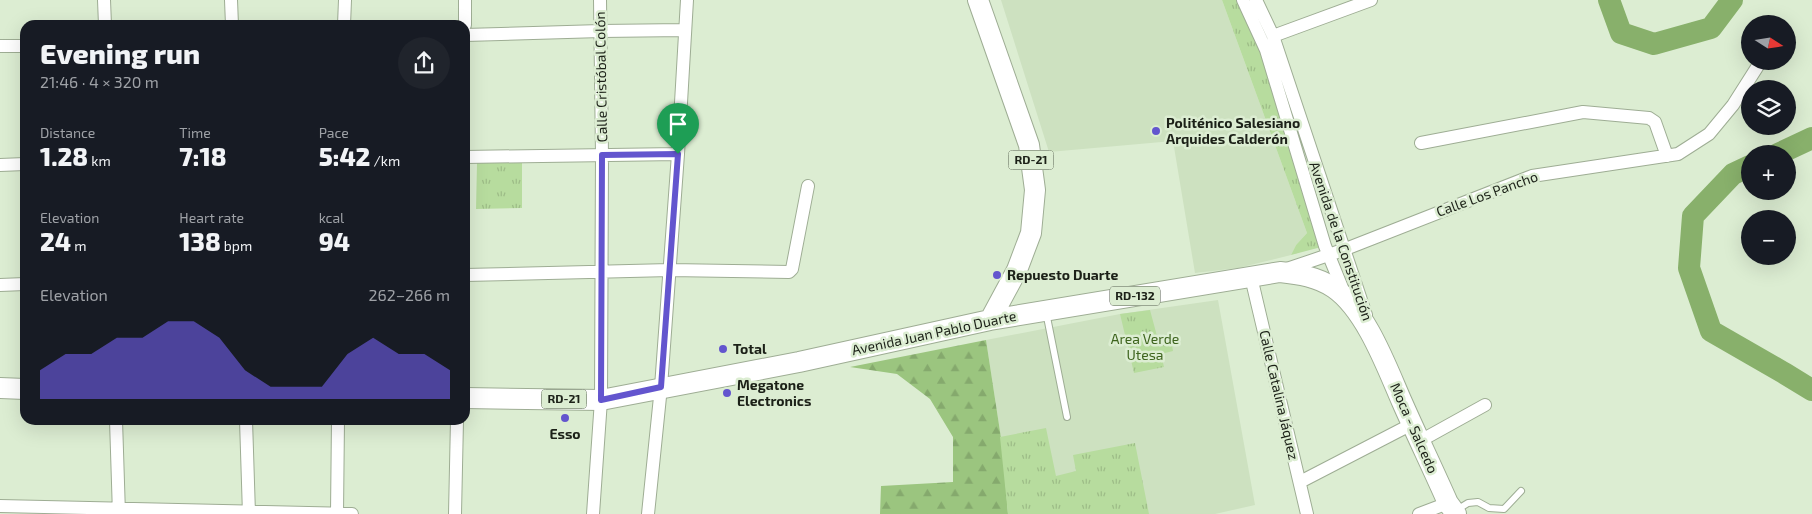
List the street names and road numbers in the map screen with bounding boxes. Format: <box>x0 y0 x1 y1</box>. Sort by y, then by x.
street label: Calle Cristóbal Colón <box>591 11 610 143</box>
road number: RD-21 <box>1008 150 1054 170</box>
street label: Avenida de la Constitución <box>1306 159 1377 323</box>
street label: Calle Los Pancho <box>1434 167 1540 220</box>
road number: RD-132 <box>1110 286 1160 306</box>
street label: Avenida Juan Pablo Duarte <box>850 307 1018 358</box>
street label: Calle Catalina Jáquez <box>1256 328 1303 461</box>
street label: Moca - Salcedo <box>1387 380 1442 476</box>
road number: RD-21 <box>542 389 586 408</box>

